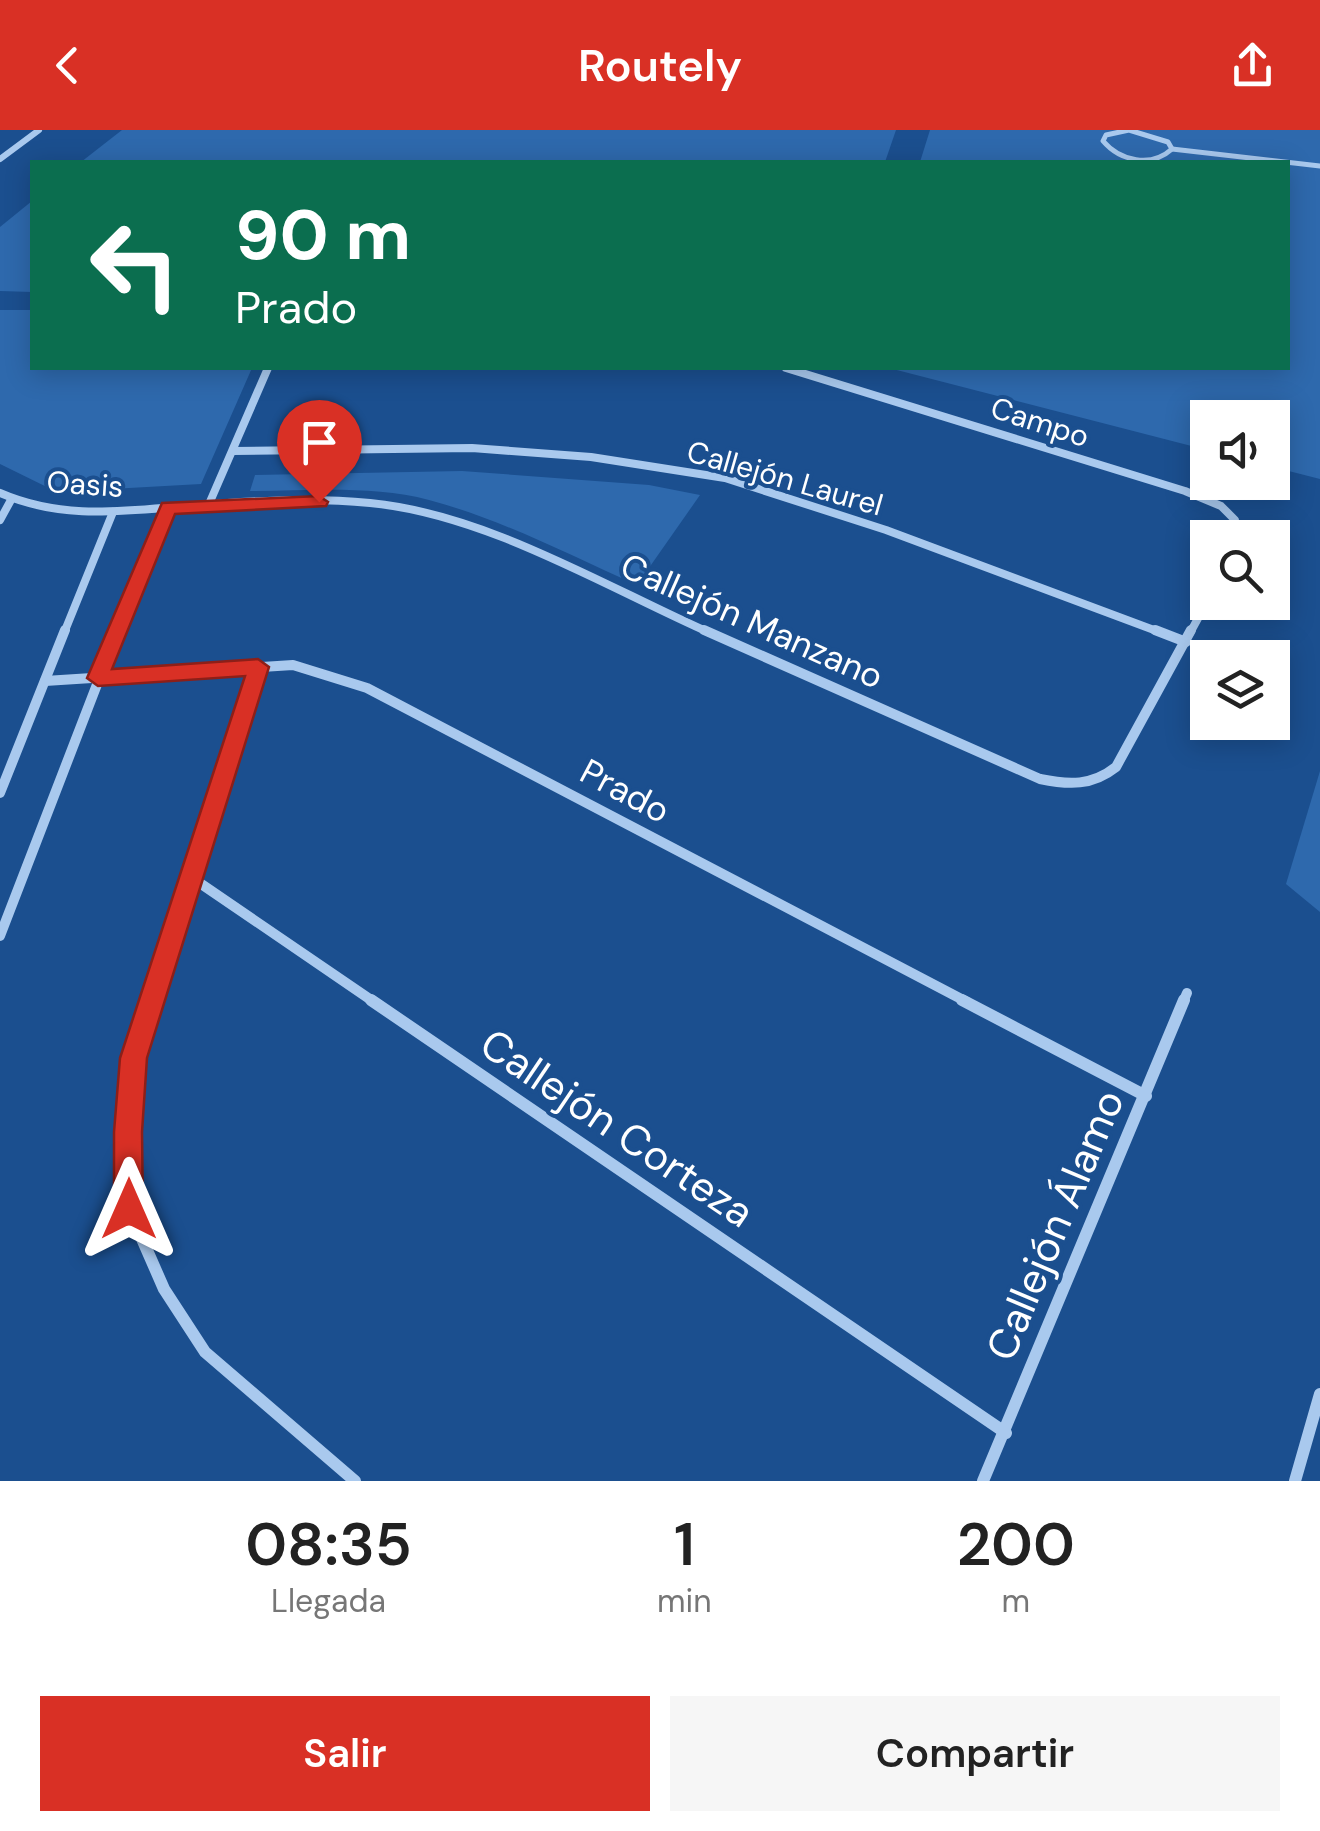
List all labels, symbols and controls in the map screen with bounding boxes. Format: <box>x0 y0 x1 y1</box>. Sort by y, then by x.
text: Routely <box>578 36 742 95</box>
icon: back <box>40 38 95 93</box>
icon: share <box>1225 38 1280 93</box>
text: 90 m <box>235 190 411 281</box>
icon: left <box>70 200 200 330</box>
text: Prado <box>235 278 357 337</box>
street label: Campo <box>986 388 1094 456</box>
pin <box>277 400 362 503</box>
map controls <box>1190 400 1290 740</box>
button: sound <box>1190 400 1290 500</box>
icon: arrive <box>292 415 347 470</box>
street label: Callejón Laurel <box>682 431 888 525</box>
street label: Oasis <box>45 462 125 506</box>
button: search <box>1190 520 1290 620</box>
street label: Callejón Manzano <box>613 542 891 700</box>
button: layers <box>1190 640 1290 740</box>
street label: Prado <box>572 748 678 834</box>
street label: Callejón Corteza <box>470 1016 764 1240</box>
street label: Callejón Álamo <box>973 1082 1137 1368</box>
position arrow <box>77 1157 181 1261</box>
text: 08:35 <box>245 1505 412 1584</box>
text: 1 <box>674 1505 695 1584</box>
text: 200 <box>957 1505 1075 1584</box>
text: Llegada <box>271 1580 386 1622</box>
text: min <box>657 1580 712 1622</box>
text: m <box>1002 1580 1030 1622</box>
button: Salir <box>40 1696 650 1811</box>
button: Compartir <box>670 1696 1280 1811</box>

